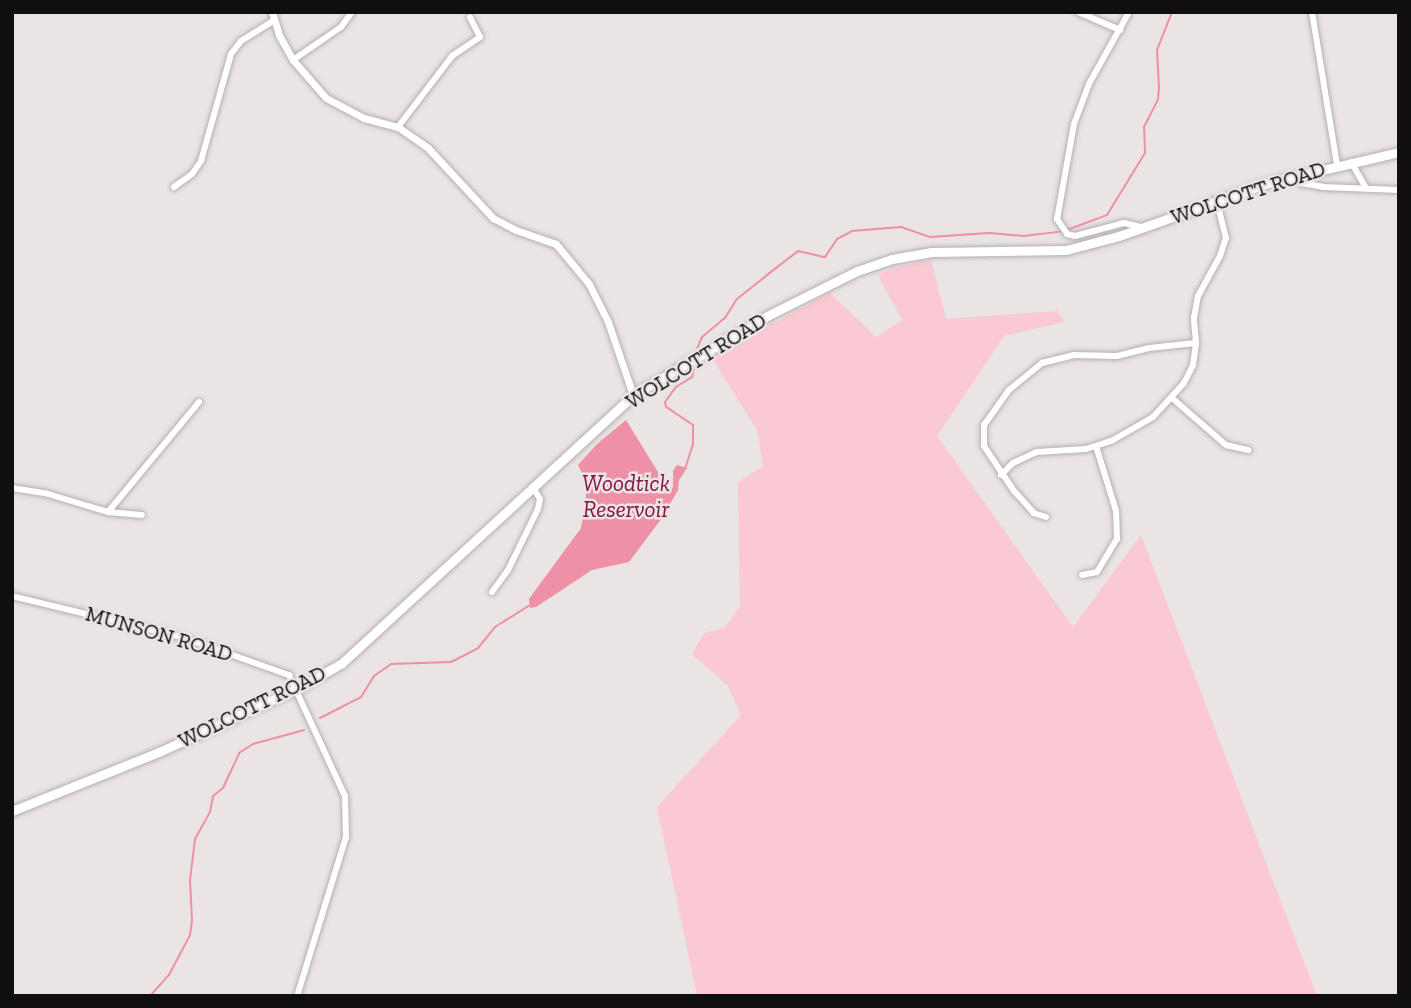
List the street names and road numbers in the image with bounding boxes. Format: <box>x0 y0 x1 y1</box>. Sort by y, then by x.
street label: WOLCOTT ROAD <box>1167 156 1329 230</box>
street label: WOLCOTT ROAD <box>621 308 771 414</box>
street label: MUNSON ROAD <box>83 601 235 667</box>
street label: WOLCOTT ROAD <box>174 660 330 754</box>

